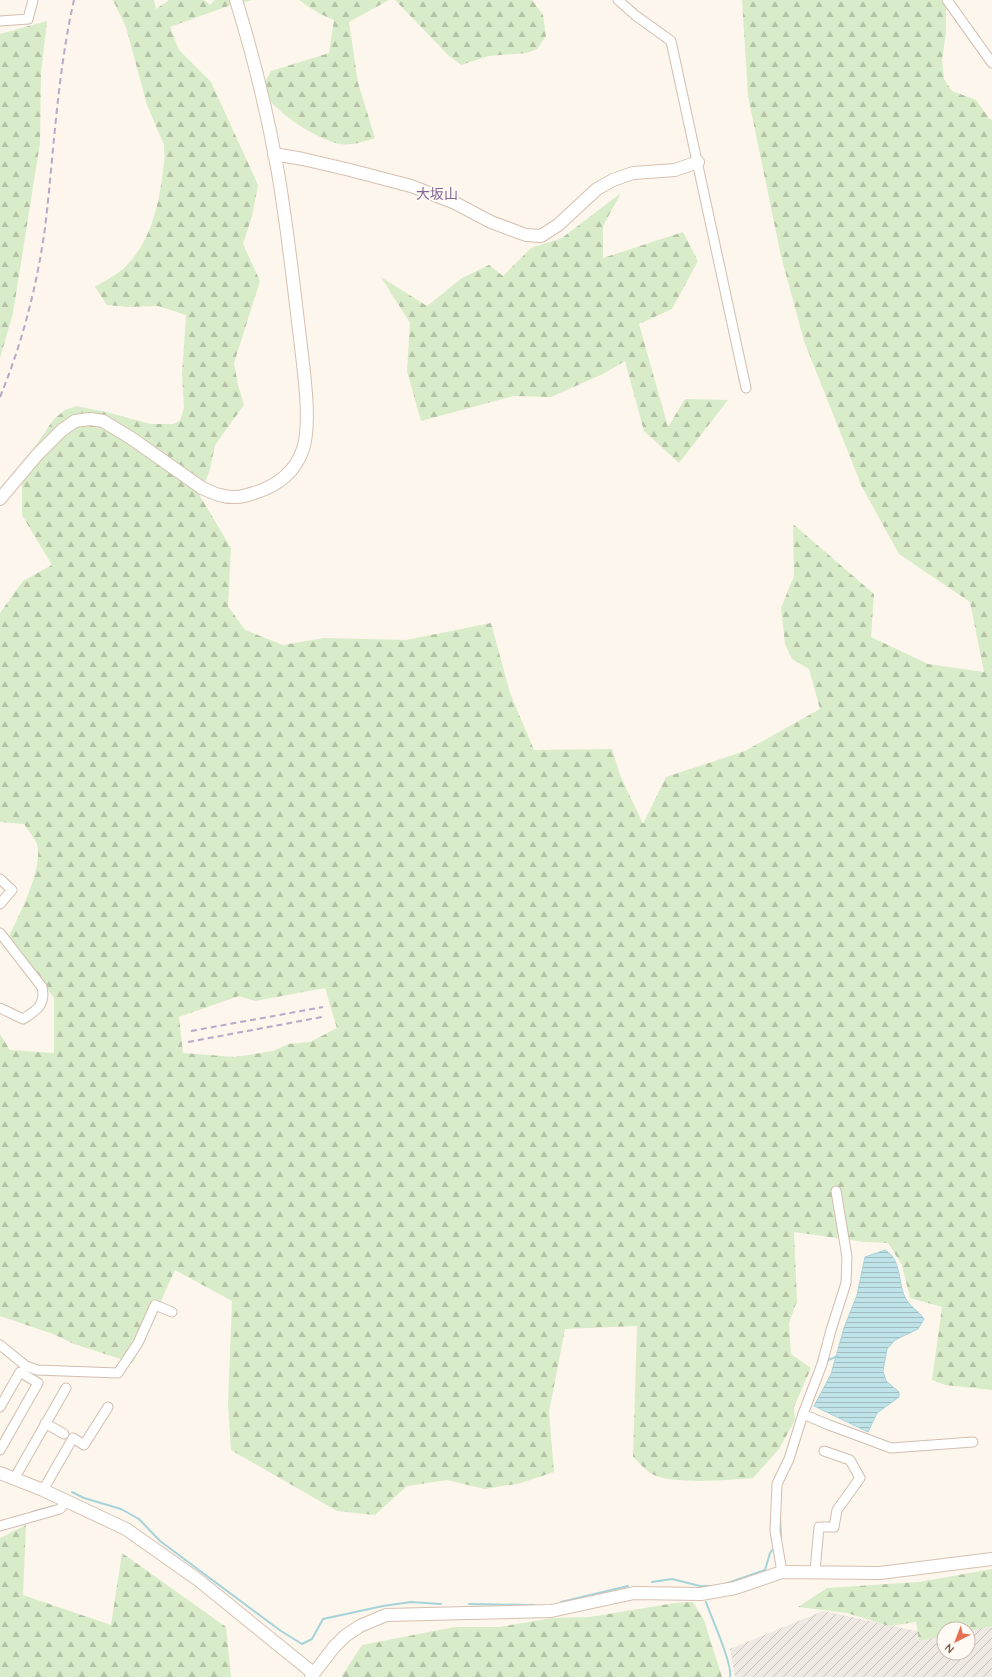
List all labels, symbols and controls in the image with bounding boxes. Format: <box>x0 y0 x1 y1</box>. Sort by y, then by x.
district label: 大坂山 <box>416 185 458 203</box>
north arrow <box>936 1621 976 1661</box>
text: N <box>942 1641 957 1656</box>

